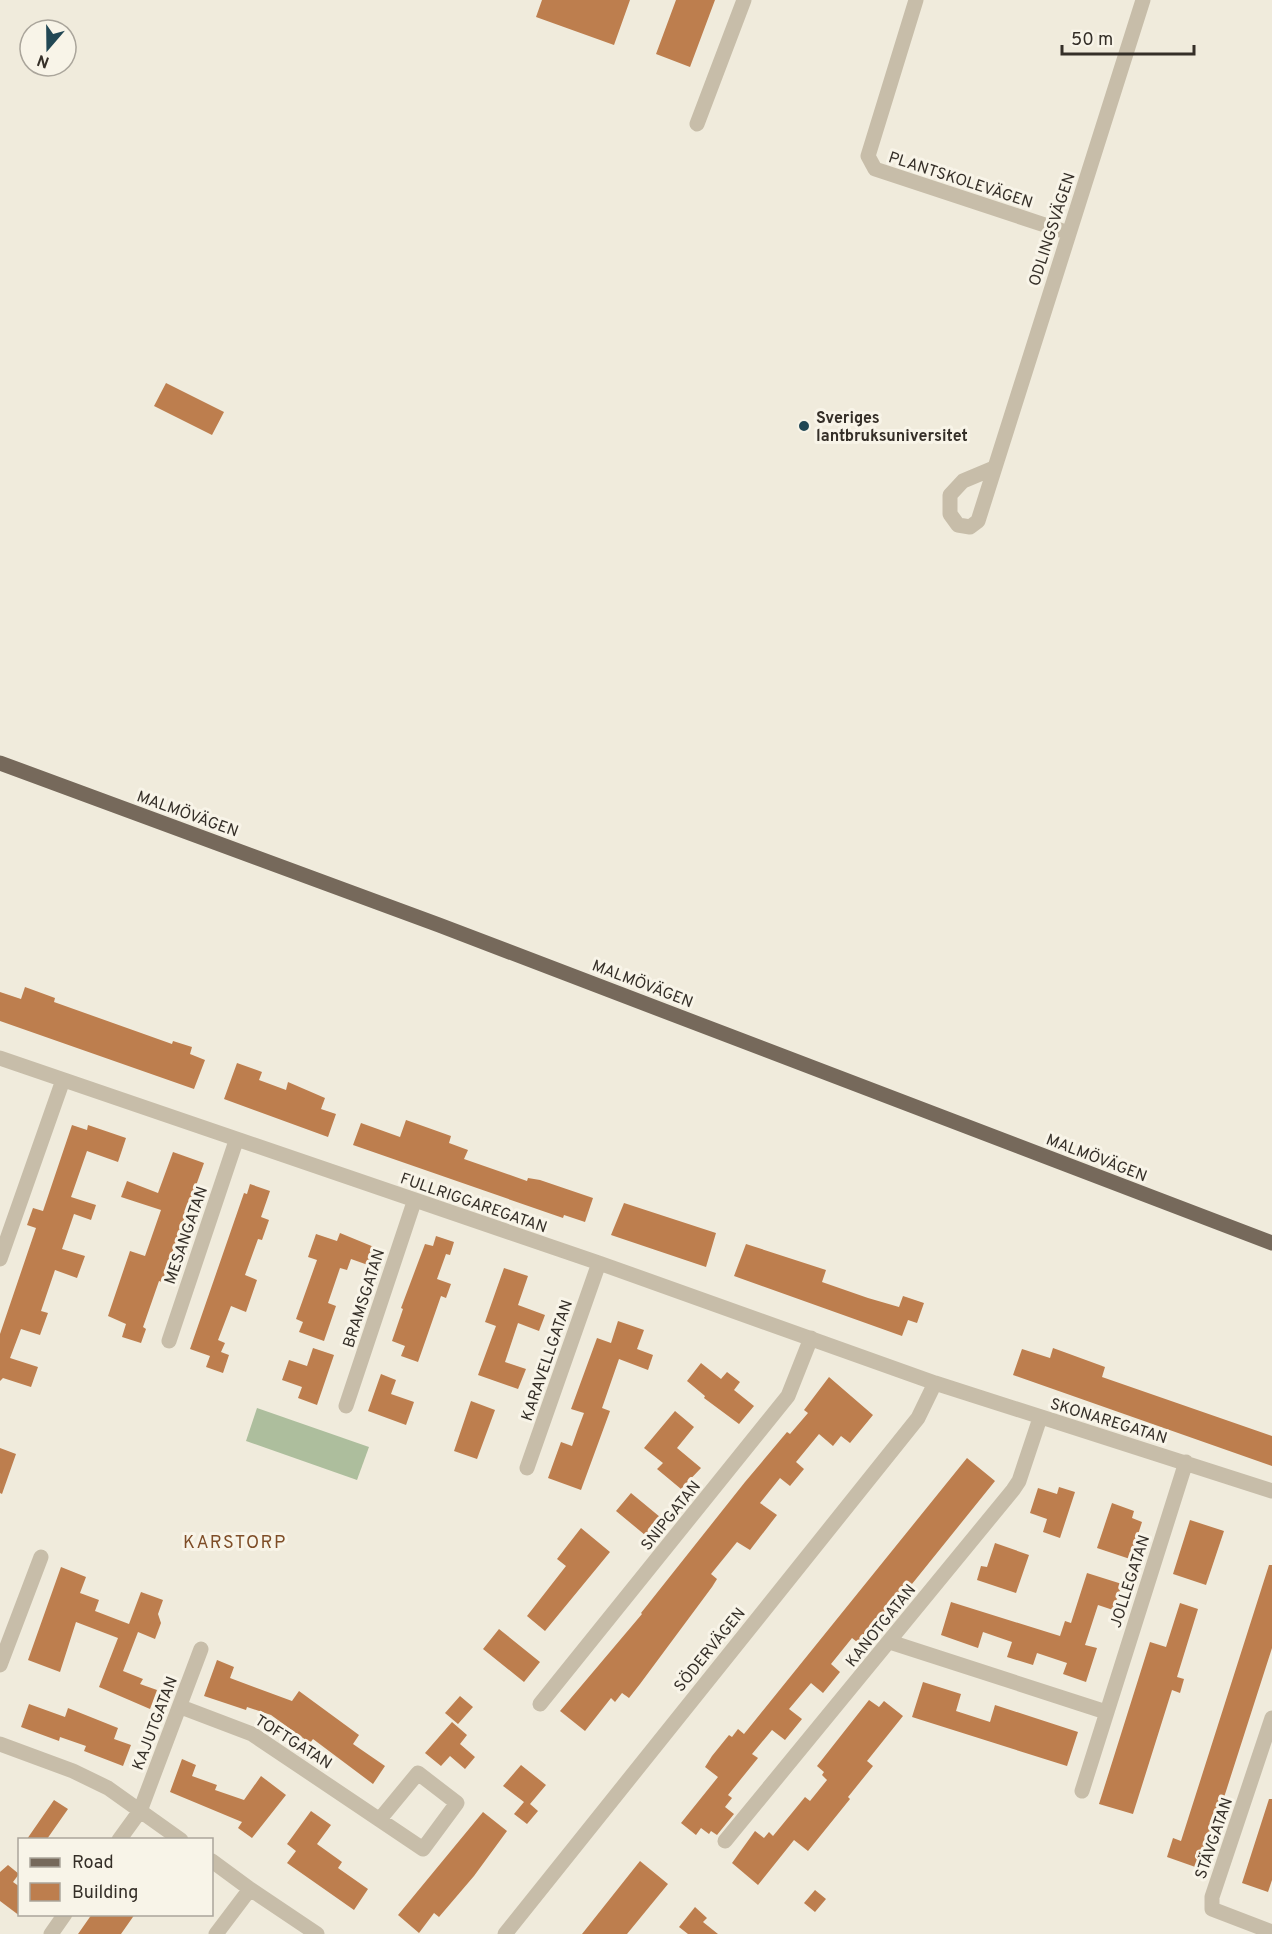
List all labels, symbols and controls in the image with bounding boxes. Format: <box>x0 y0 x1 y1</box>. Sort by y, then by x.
north arrow <box>18 18 78 78</box>
scale bar <box>1062 18 1194 56</box>
text: 50 m <box>1071 29 1113 52</box>
text: N <box>35 49 52 72</box>
street label: PLANTSKOLEVÄGEN <box>886 147 1035 214</box>
street label: ODLINGSVÄGEN <box>1024 170 1081 289</box>
place label: Sveriges lantbruksuniversitet <box>816 409 968 447</box>
marker: Sveriges lantbruksuniversitet <box>797 419 811 433</box>
street label: MALMÖVÄGEN <box>134 785 242 843</box>
street label: MALMÖVÄGEN <box>589 955 696 1013</box>
street label: MALMÖVÄGEN <box>1043 1129 1150 1187</box>
street label: FULLRIGGAREGATAN <box>397 1169 549 1238</box>
street label: MESANGATAN <box>161 1184 213 1287</box>
street label: BRAMSGATAN <box>340 1247 390 1351</box>
street label: KARAVELLGATAN <box>518 1297 578 1424</box>
street label: SKONAREGATAN <box>1047 1395 1169 1449</box>
street label: SNIPGATAN <box>637 1477 706 1555</box>
district label: KARSTORP <box>183 1532 287 1555</box>
street label: JOLLEGATAN <box>1106 1533 1155 1631</box>
street label: KANOTGATAN <box>842 1581 921 1672</box>
street label: SÖDERVÄGEN <box>669 1603 751 1696</box>
street label: KAJUTGATAN <box>129 1674 183 1773</box>
street label: TOFTGATAN <box>251 1711 335 1774</box>
street label: STÄVGATAN <box>1191 1795 1238 1882</box>
legend <box>18 1838 213 1916</box>
text: Road <box>72 1852 114 1875</box>
text: Building <box>72 1882 138 1905</box>

